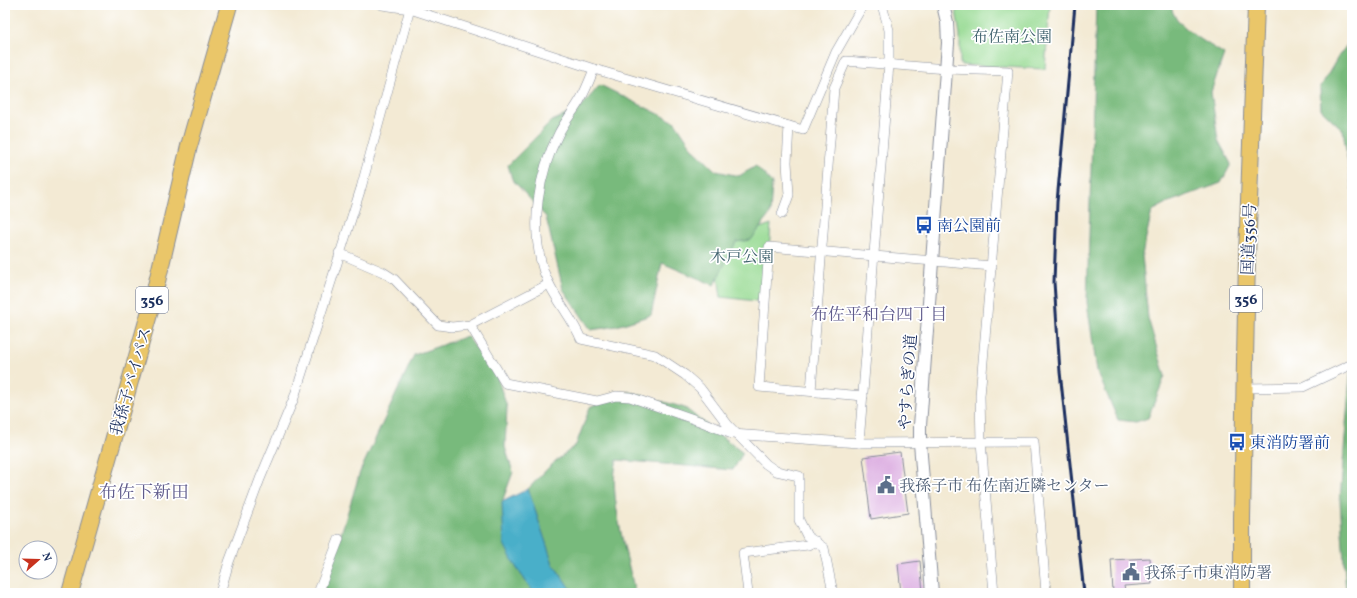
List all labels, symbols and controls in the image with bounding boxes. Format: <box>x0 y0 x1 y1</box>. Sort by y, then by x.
park label: 布佐南公園 <box>972 27 1052 49</box>
street label: 国道356号 <box>1238 203 1262 275</box>
bus stop icon: 南公園前 <box>914 215 934 235</box>
place label: 南公園前 <box>937 216 1001 238</box>
park label: 木戸公園 <box>710 247 774 269</box>
road number: 356 <box>1230 286 1262 312</box>
road number: 356 <box>136 287 168 313</box>
district label: 布佐平和台四丁目 <box>811 304 947 327</box>
street label: 我孫子バイパス <box>106 325 158 438</box>
street label: やすらぎの道 <box>895 333 923 431</box>
bus stop icon: 東消防署前 <box>1227 432 1247 452</box>
place label: 東消防署前 <box>1250 433 1330 455</box>
public building icon: 我孫子市 布佐南近隣センター <box>876 475 896 495</box>
place label: 我孫子市 布佐南近隣センター <box>899 476 1110 498</box>
district label: 布佐下新田 <box>99 481 189 506</box>
north arrow <box>18 540 58 580</box>
text: N <box>38 551 54 563</box>
public building icon: 我孫子市東消防署 <box>1121 562 1141 582</box>
place label: 我孫子市東消防署 <box>1144 563 1272 585</box>

